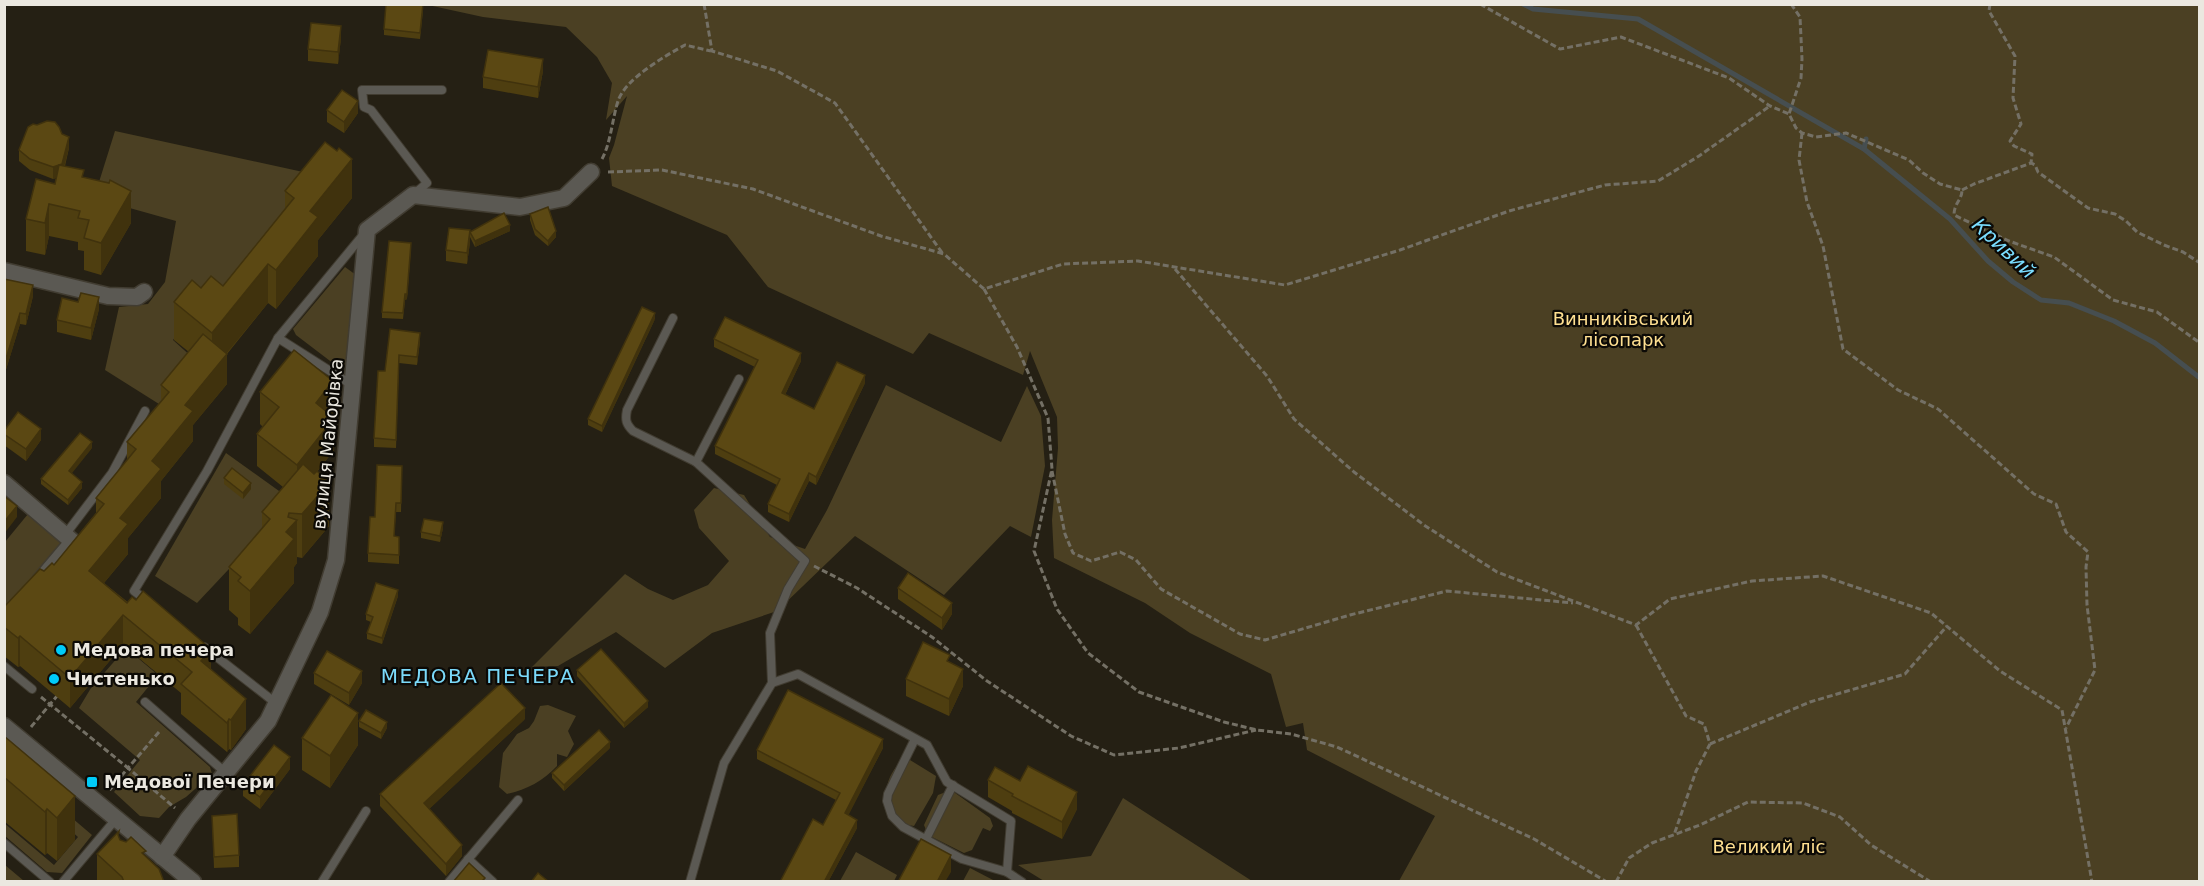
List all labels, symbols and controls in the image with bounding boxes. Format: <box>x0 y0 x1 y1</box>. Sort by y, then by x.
water label: Кривий <box>1967 213 2041 283</box>
park label: Винниківський лісопарк <box>1553 308 1693 350</box>
street label: вулиця Майорівка <box>308 358 347 530</box>
place label: Медова печера <box>73 639 234 660</box>
marker: Медова печера <box>54 643 68 657</box>
district label: МЕДОВА ПЕЧЕРА <box>381 664 575 688</box>
place label: Чистенько <box>66 668 175 689</box>
marker: Чистенько <box>47 672 61 686</box>
place label: Медової Печери <box>104 771 275 792</box>
marker: Медової Печери <box>85 775 99 789</box>
park label: Великий ліс <box>1712 836 1826 857</box>

